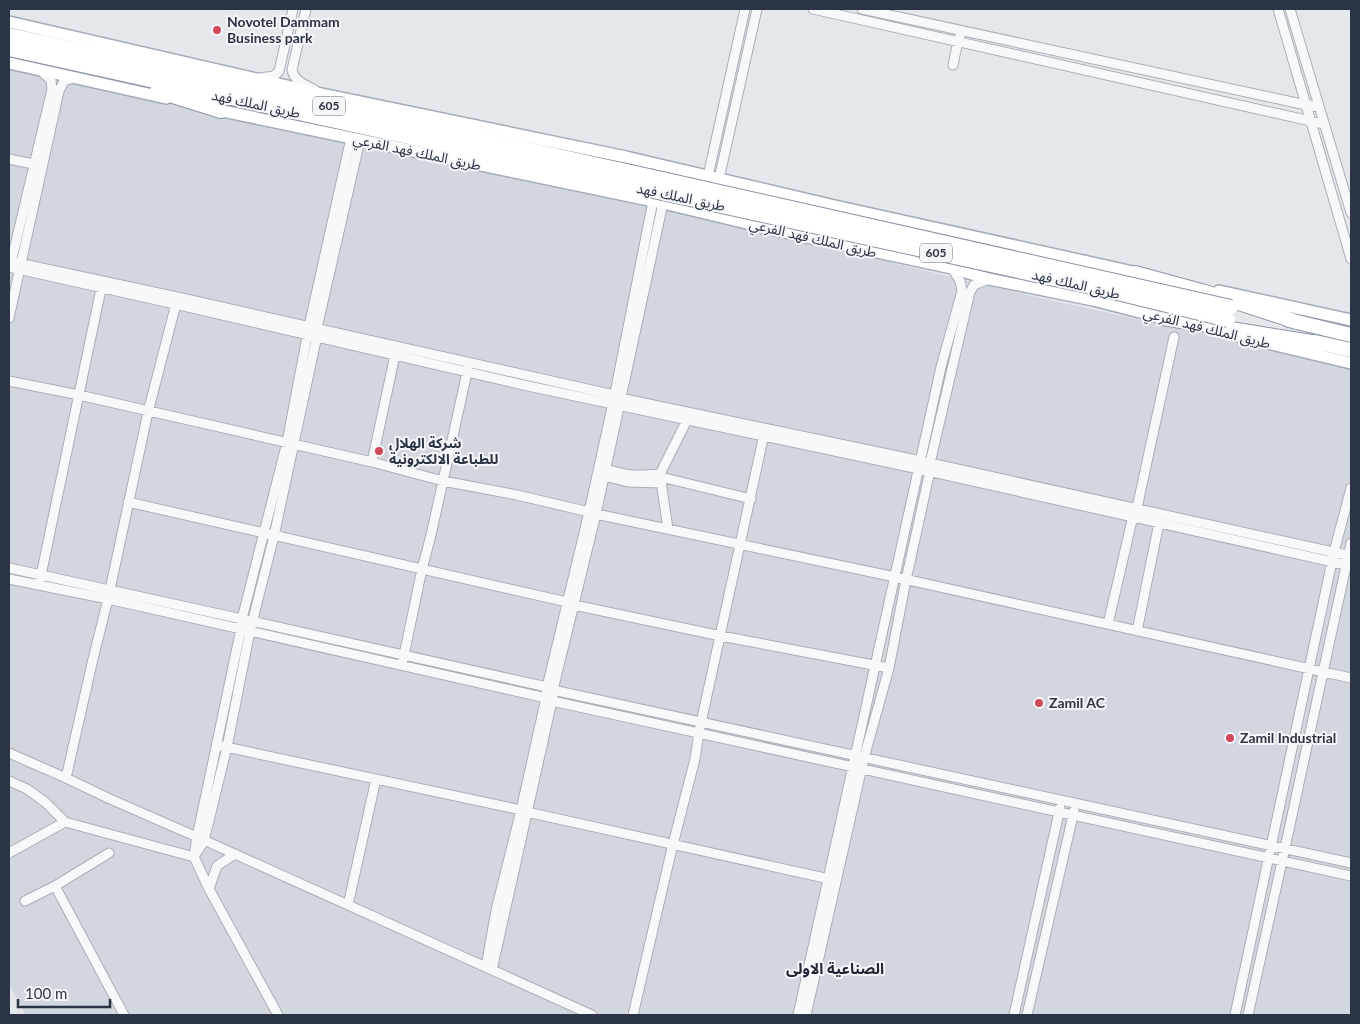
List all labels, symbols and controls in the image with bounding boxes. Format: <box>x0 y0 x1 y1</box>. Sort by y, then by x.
place label: Novotel Dammam Business park <box>227 13 340 46</box>
marker: Novotel Dammam Business park <box>211 24 223 36</box>
street label: طريق الملك فهد <box>210 86 302 123</box>
road number: 605 <box>313 96 345 115</box>
street label: طريق الملك فهد الفرعي <box>351 130 483 177</box>
street label: طريق الملك فهد <box>635 179 727 216</box>
street label: طريق الملك فهد الفرعي <box>747 215 878 264</box>
road number: 605 <box>920 244 952 262</box>
street label: طريق الملك فهد <box>1030 265 1122 304</box>
street label: طريق الملك فهد الفرعي <box>1141 304 1272 355</box>
place label: شركة الهلال للطباعة الالكترونية <box>389 434 498 468</box>
marker: شركة الهلال للطباعة الالكترونية <box>373 445 385 457</box>
place label: Zamil AC <box>1049 694 1106 711</box>
marker: Zamil AC <box>1033 697 1045 709</box>
place label: Zamil Industrial <box>1240 729 1336 746</box>
marker: Zamil Industrial <box>1224 732 1236 744</box>
district label: الصناعية الاولى <box>786 959 884 978</box>
scale bar <box>18 976 110 1008</box>
text: 100 m <box>25 984 67 1002</box>

